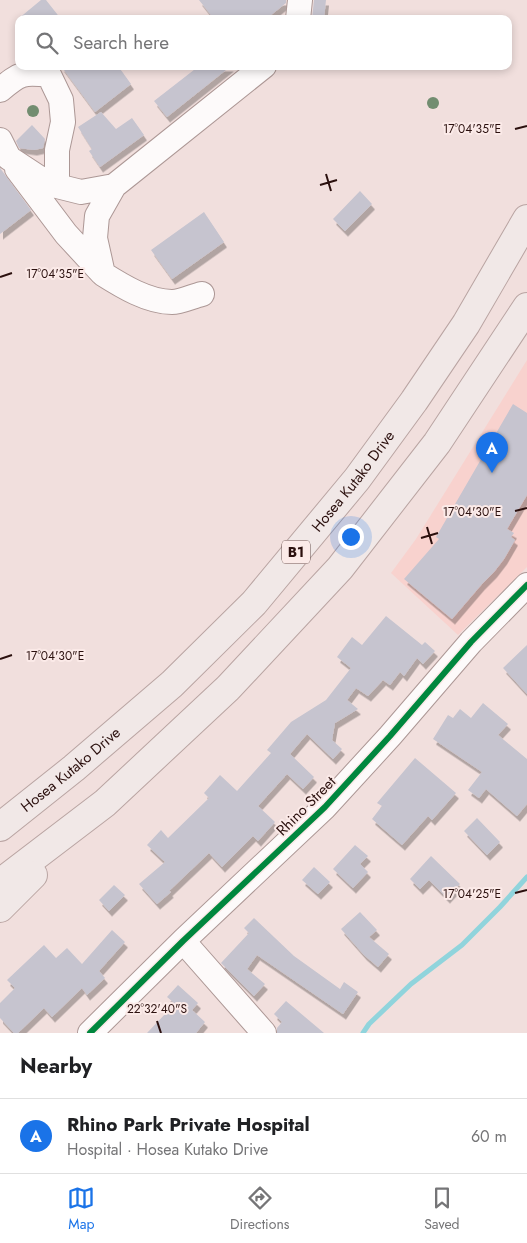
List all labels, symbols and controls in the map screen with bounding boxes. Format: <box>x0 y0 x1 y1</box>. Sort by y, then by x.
search box <box>15 15 512 70</box>
icon: search <box>33 29 61 57</box>
text: Search here <box>73 29 169 56</box>
text: 17°04'35"E <box>443 120 501 138</box>
text: 17°04'35"E <box>26 265 84 283</box>
street label: Hosea Kutako Drive <box>306 426 400 537</box>
pin: A <box>476 432 508 473</box>
text: 17°04'30"E <box>443 503 501 521</box>
your location <box>338 524 364 550</box>
road number: B1 <box>282 540 310 564</box>
text: 17°04'30"E <box>26 647 84 665</box>
street label: Hosea Kutako Drive <box>16 722 126 817</box>
street label: Rhino Street <box>271 771 341 841</box>
text: 17°04'25"E <box>443 885 501 903</box>
text: 22°32'40"S <box>127 1000 187 1018</box>
text: Nearby <box>20 1051 92 1081</box>
text: Rhino Park Private Hospital <box>67 1111 310 1138</box>
text: A <box>30 1125 42 1148</box>
text: 60 m <box>471 1125 507 1148</box>
text: Hospital · Hosea Kutako Drive <box>67 1138 268 1161</box>
tab: Map <box>67 1184 95 1234</box>
tab: Directions <box>230 1184 289 1234</box>
tab: Saved <box>424 1184 460 1234</box>

